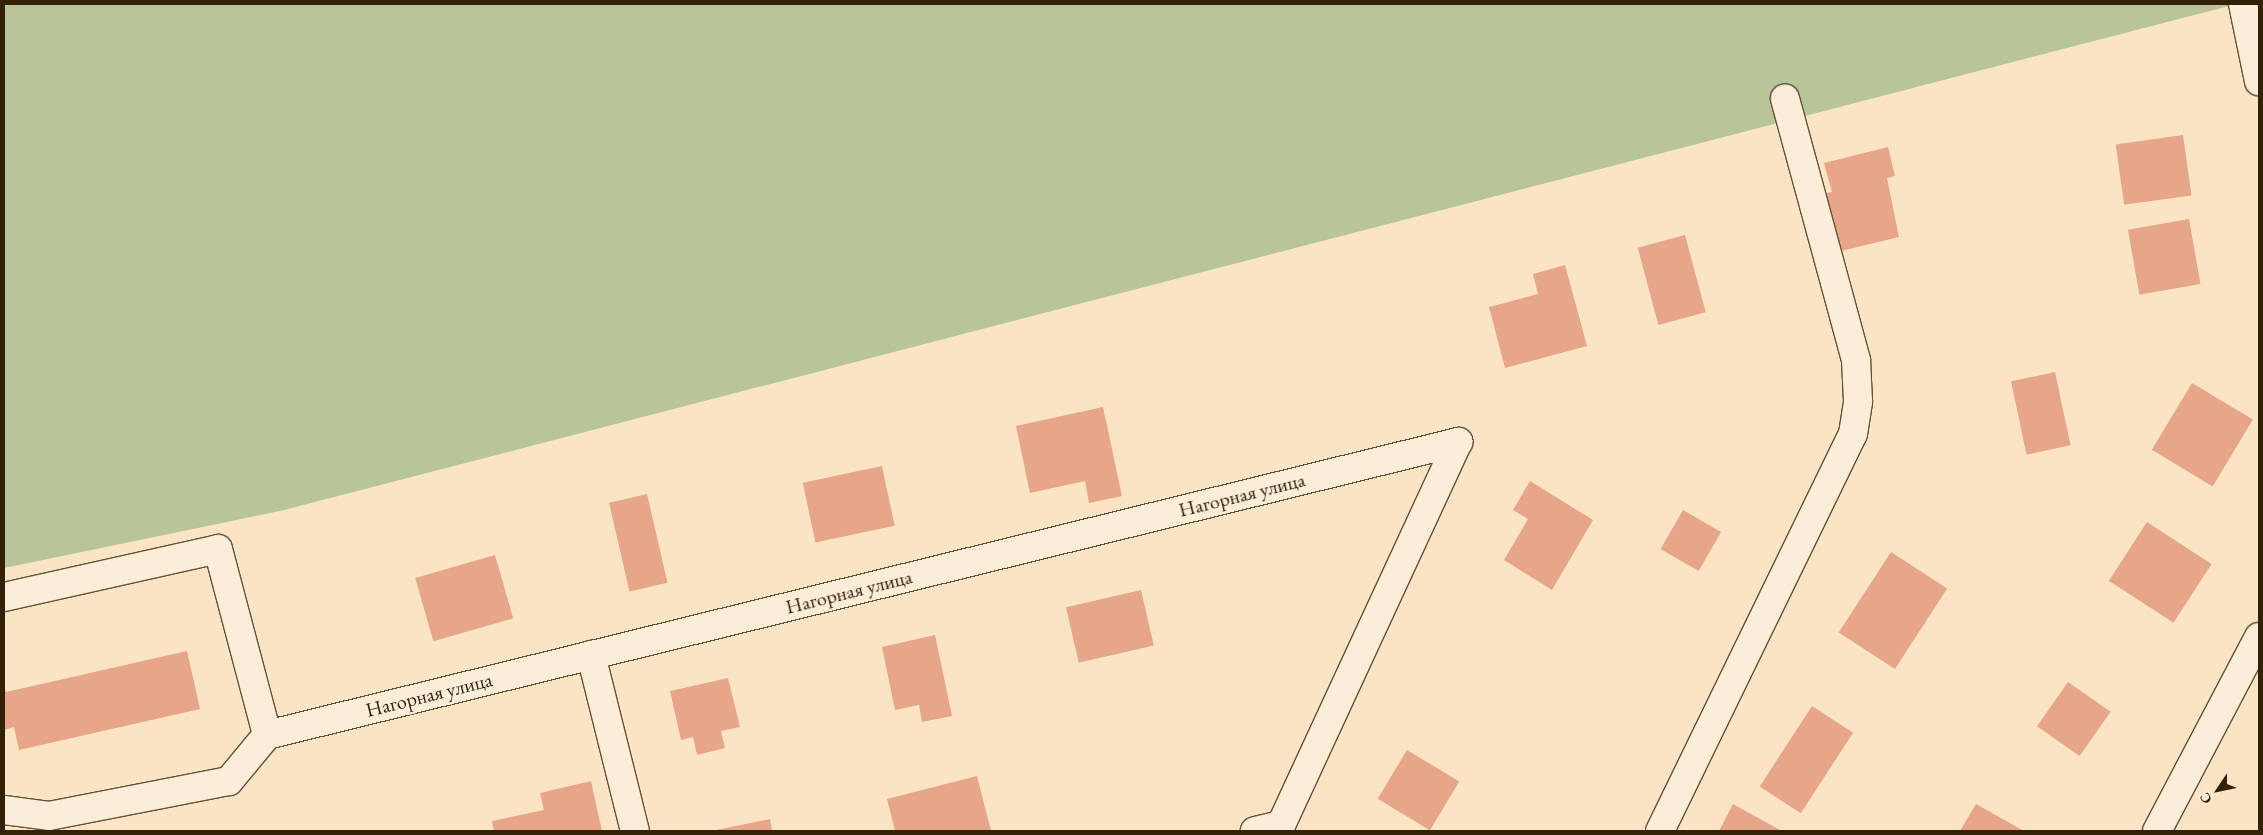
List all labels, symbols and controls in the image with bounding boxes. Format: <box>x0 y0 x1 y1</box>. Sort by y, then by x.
street label: Нагорная улица <box>1176 468 1308 522</box>
street label: Нагорная улица <box>783 565 915 619</box>
street label: Нагорная улица <box>363 668 495 722</box>
north arrow <box>2193 765 2243 815</box>
text: С <box>2195 789 2216 808</box>

